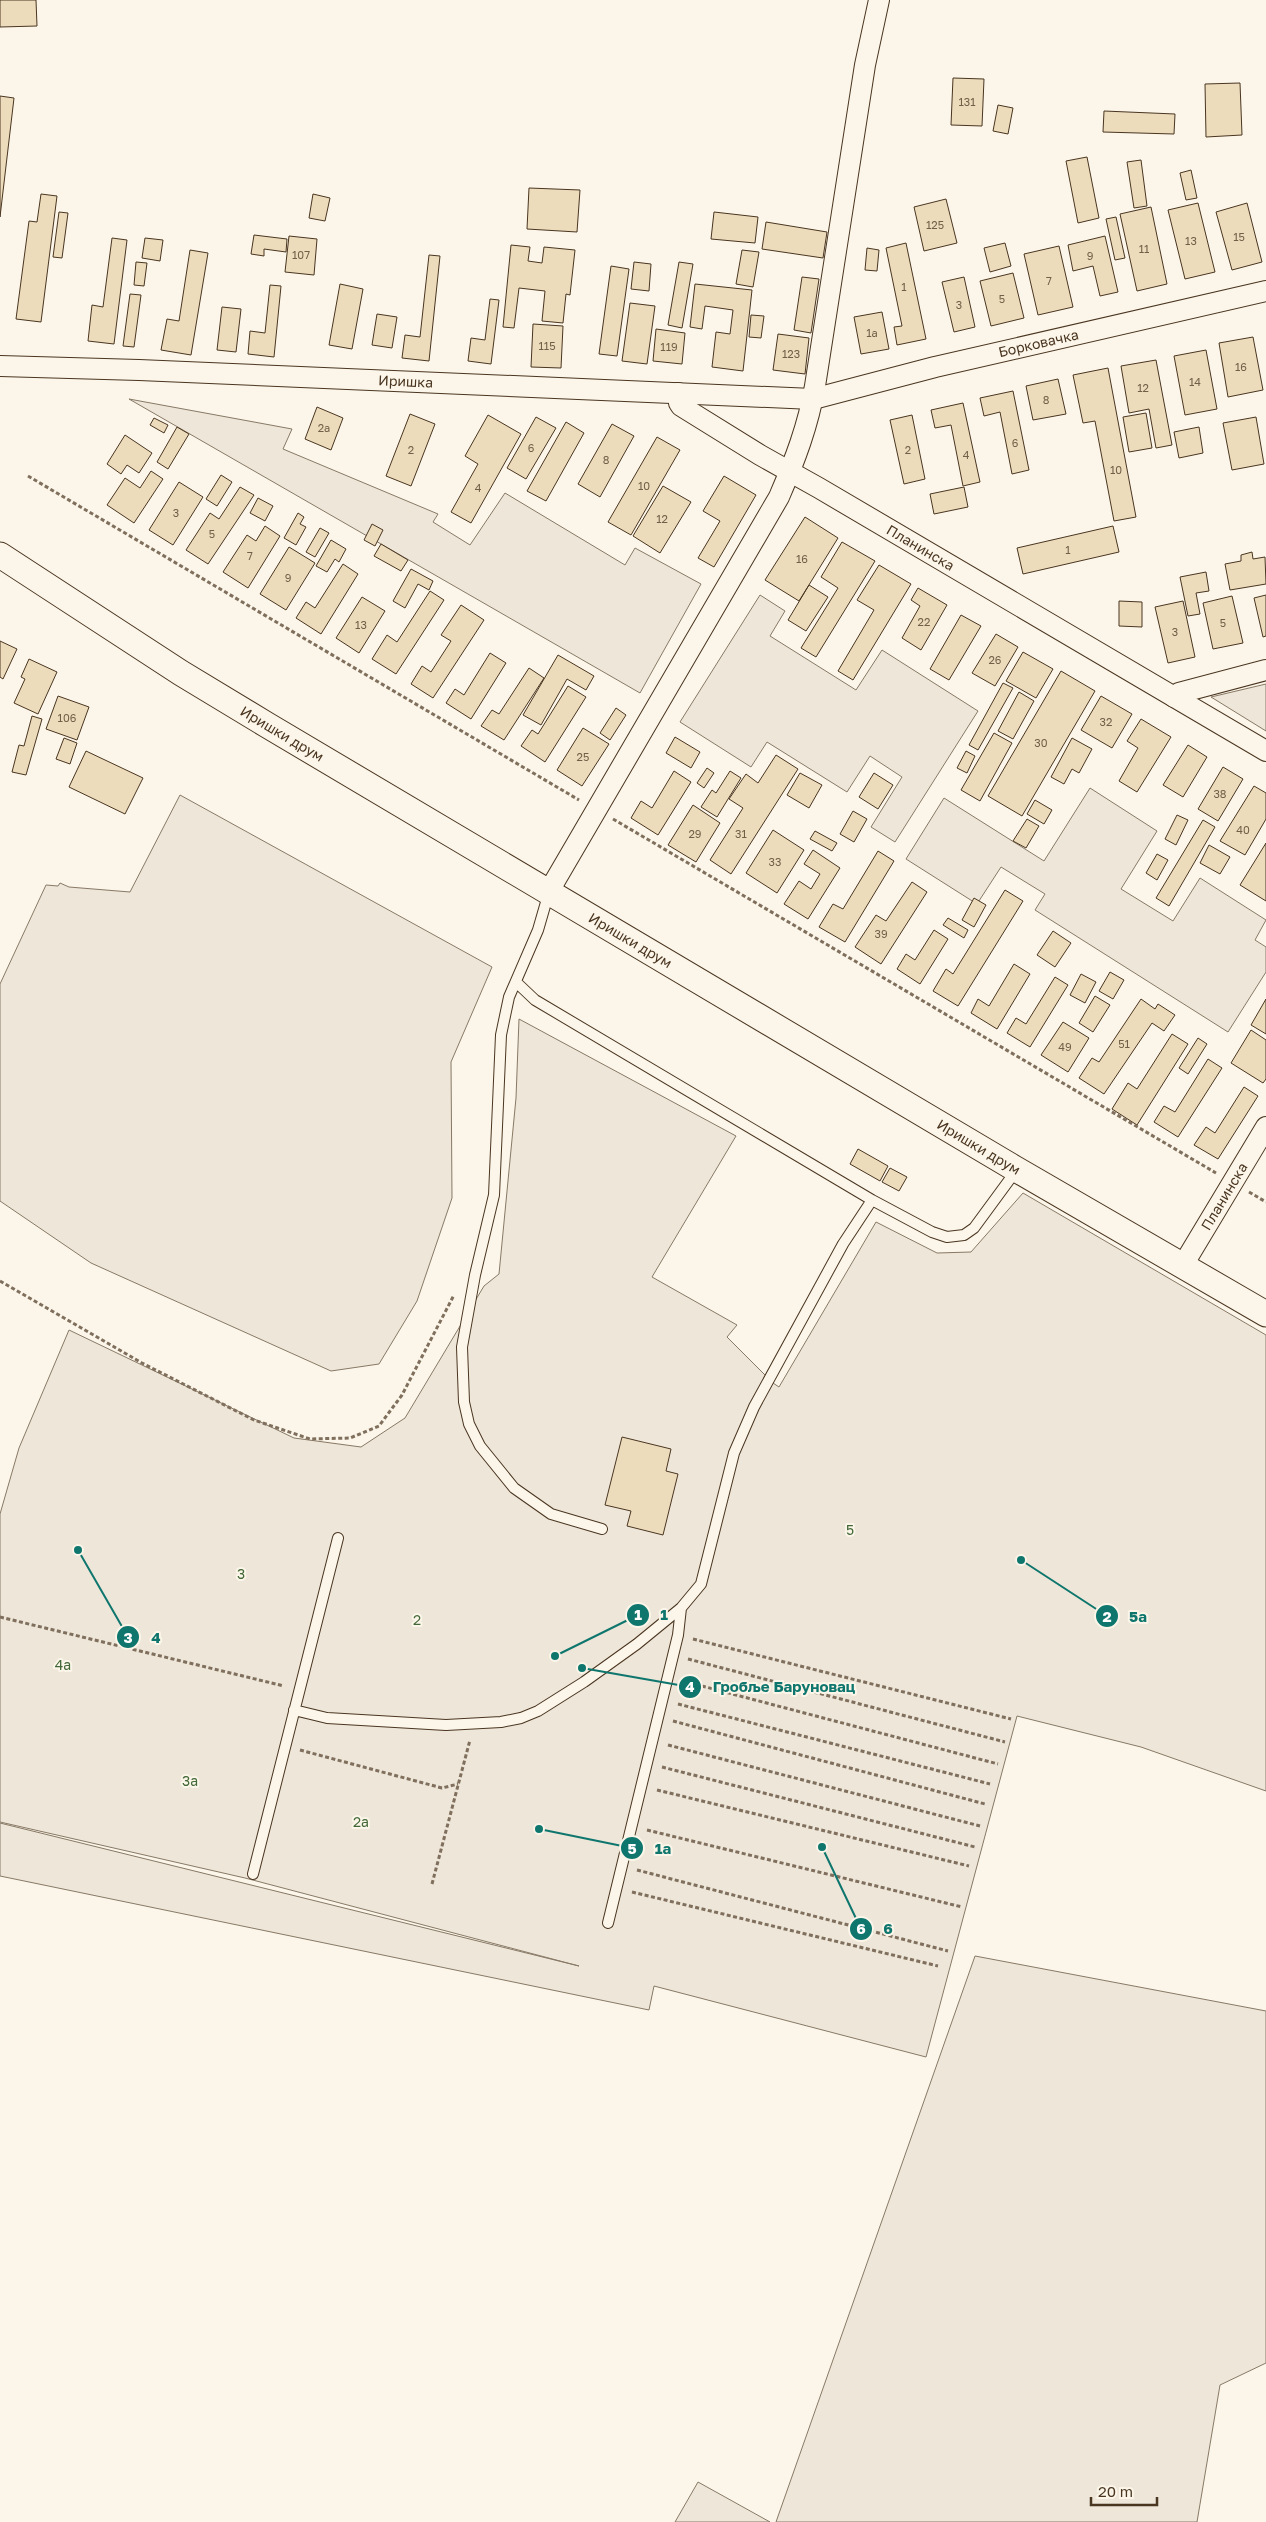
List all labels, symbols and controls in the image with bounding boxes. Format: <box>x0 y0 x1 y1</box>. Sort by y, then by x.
house number: 131 <box>958 95 976 108</box>
house number: 125 <box>926 218 944 231</box>
house number: 15 <box>1233 230 1245 243</box>
house number: 13 <box>1185 234 1197 247</box>
house number: 11 <box>1139 242 1149 255</box>
house number: 107 <box>292 248 310 261</box>
house number: 9 <box>1087 249 1093 262</box>
house number: 7 <box>1046 274 1052 287</box>
house number: 1 <box>901 280 907 293</box>
house number: 5 <box>999 292 1005 305</box>
house number: 3 <box>956 298 962 311</box>
street label: Борковачка <box>997 325 1080 360</box>
house number: 1a <box>866 326 878 339</box>
house number: 115 <box>538 339 556 352</box>
house number: 119 <box>660 340 678 353</box>
house number: 123 <box>782 347 800 360</box>
house number: 16 <box>1235 360 1247 373</box>
street label: Иришка <box>378 371 434 391</box>
house number: 14 <box>1189 375 1201 388</box>
house number: 12 <box>1137 381 1149 394</box>
house number: 8 <box>1043 393 1050 406</box>
house number: 2a <box>318 421 330 434</box>
house number: 6 <box>1012 436 1019 449</box>
house number: 6 <box>528 441 535 454</box>
house number: 2 <box>408 443 414 456</box>
house number: 2 <box>905 443 911 456</box>
house number: 4 <box>963 448 970 461</box>
house number: 8 <box>603 453 610 466</box>
house number: 10 <box>1110 463 1122 476</box>
house number: 10 <box>638 479 650 492</box>
house number: 4 <box>475 481 482 494</box>
house number: 3 <box>173 506 179 519</box>
house number: 12 <box>656 512 668 525</box>
street label: Планинска <box>884 521 958 574</box>
house number: 5 <box>209 527 215 540</box>
house number: 1 <box>1065 543 1071 556</box>
house number: 7 <box>247 549 253 562</box>
house number: 16 <box>796 552 808 565</box>
house number: 9 <box>285 571 291 584</box>
house number: 22 <box>918 615 930 628</box>
house number: 5 <box>1220 616 1226 629</box>
house number: 13 <box>355 618 367 631</box>
house number: 3 <box>1172 625 1178 638</box>
house number: 26 <box>988 653 1002 666</box>
street label: Иришки друм <box>238 702 327 765</box>
house number: 106 <box>58 711 77 724</box>
house number: 32 <box>1100 715 1112 728</box>
house number: 30 <box>1034 736 1048 749</box>
house number: 25 <box>577 750 589 763</box>
house number: 38 <box>1213 787 1227 800</box>
house number: 40 <box>1236 823 1250 836</box>
house number: 29 <box>688 827 702 840</box>
house number: 31 <box>735 827 747 840</box>
house number: 33 <box>769 855 781 868</box>
street label: Иришки друм <box>586 909 675 971</box>
house number: 39 <box>874 927 888 940</box>
house number: 51 <box>1118 1037 1130 1050</box>
house number: 49 <box>1058 1040 1072 1053</box>
street label: Иришки друм <box>934 1115 1024 1178</box>
street label: Планинска <box>1197 1159 1251 1233</box>
park label: 5 <box>846 1521 854 1538</box>
park label: 3 <box>237 1565 245 1582</box>
callout: 1 <box>625 1600 678 1630</box>
callout: 5a <box>1094 1601 1157 1631</box>
text: 1 <box>634 1605 642 1623</box>
text: 1 <box>660 1605 668 1623</box>
text: 2 <box>1102 1607 1112 1625</box>
text: 5a <box>1129 1607 1147 1625</box>
park label: 2 <box>413 1611 421 1628</box>
callout: 4 <box>116 1622 170 1652</box>
text: 3 <box>123 1628 133 1646</box>
text: 4 <box>151 1628 161 1646</box>
park label: 4a <box>55 1656 71 1673</box>
callout: Гробље Баруновац <box>678 1672 865 1702</box>
text: 4 <box>685 1677 695 1695</box>
text: Гробље Баруновац <box>713 1677 856 1695</box>
park label: 3a <box>182 1772 198 1789</box>
park label: 2a <box>353 1813 369 1830</box>
callout: 1a <box>620 1833 681 1863</box>
text: 5 <box>627 1839 637 1857</box>
text: 1a <box>655 1839 672 1857</box>
callout: 6 <box>848 1914 903 1944</box>
text: 6 <box>856 1919 866 1937</box>
text: 6 <box>883 1919 893 1937</box>
scale bar <box>1091 2474 1157 2506</box>
text: 20 m <box>1098 2482 1133 2500</box>

